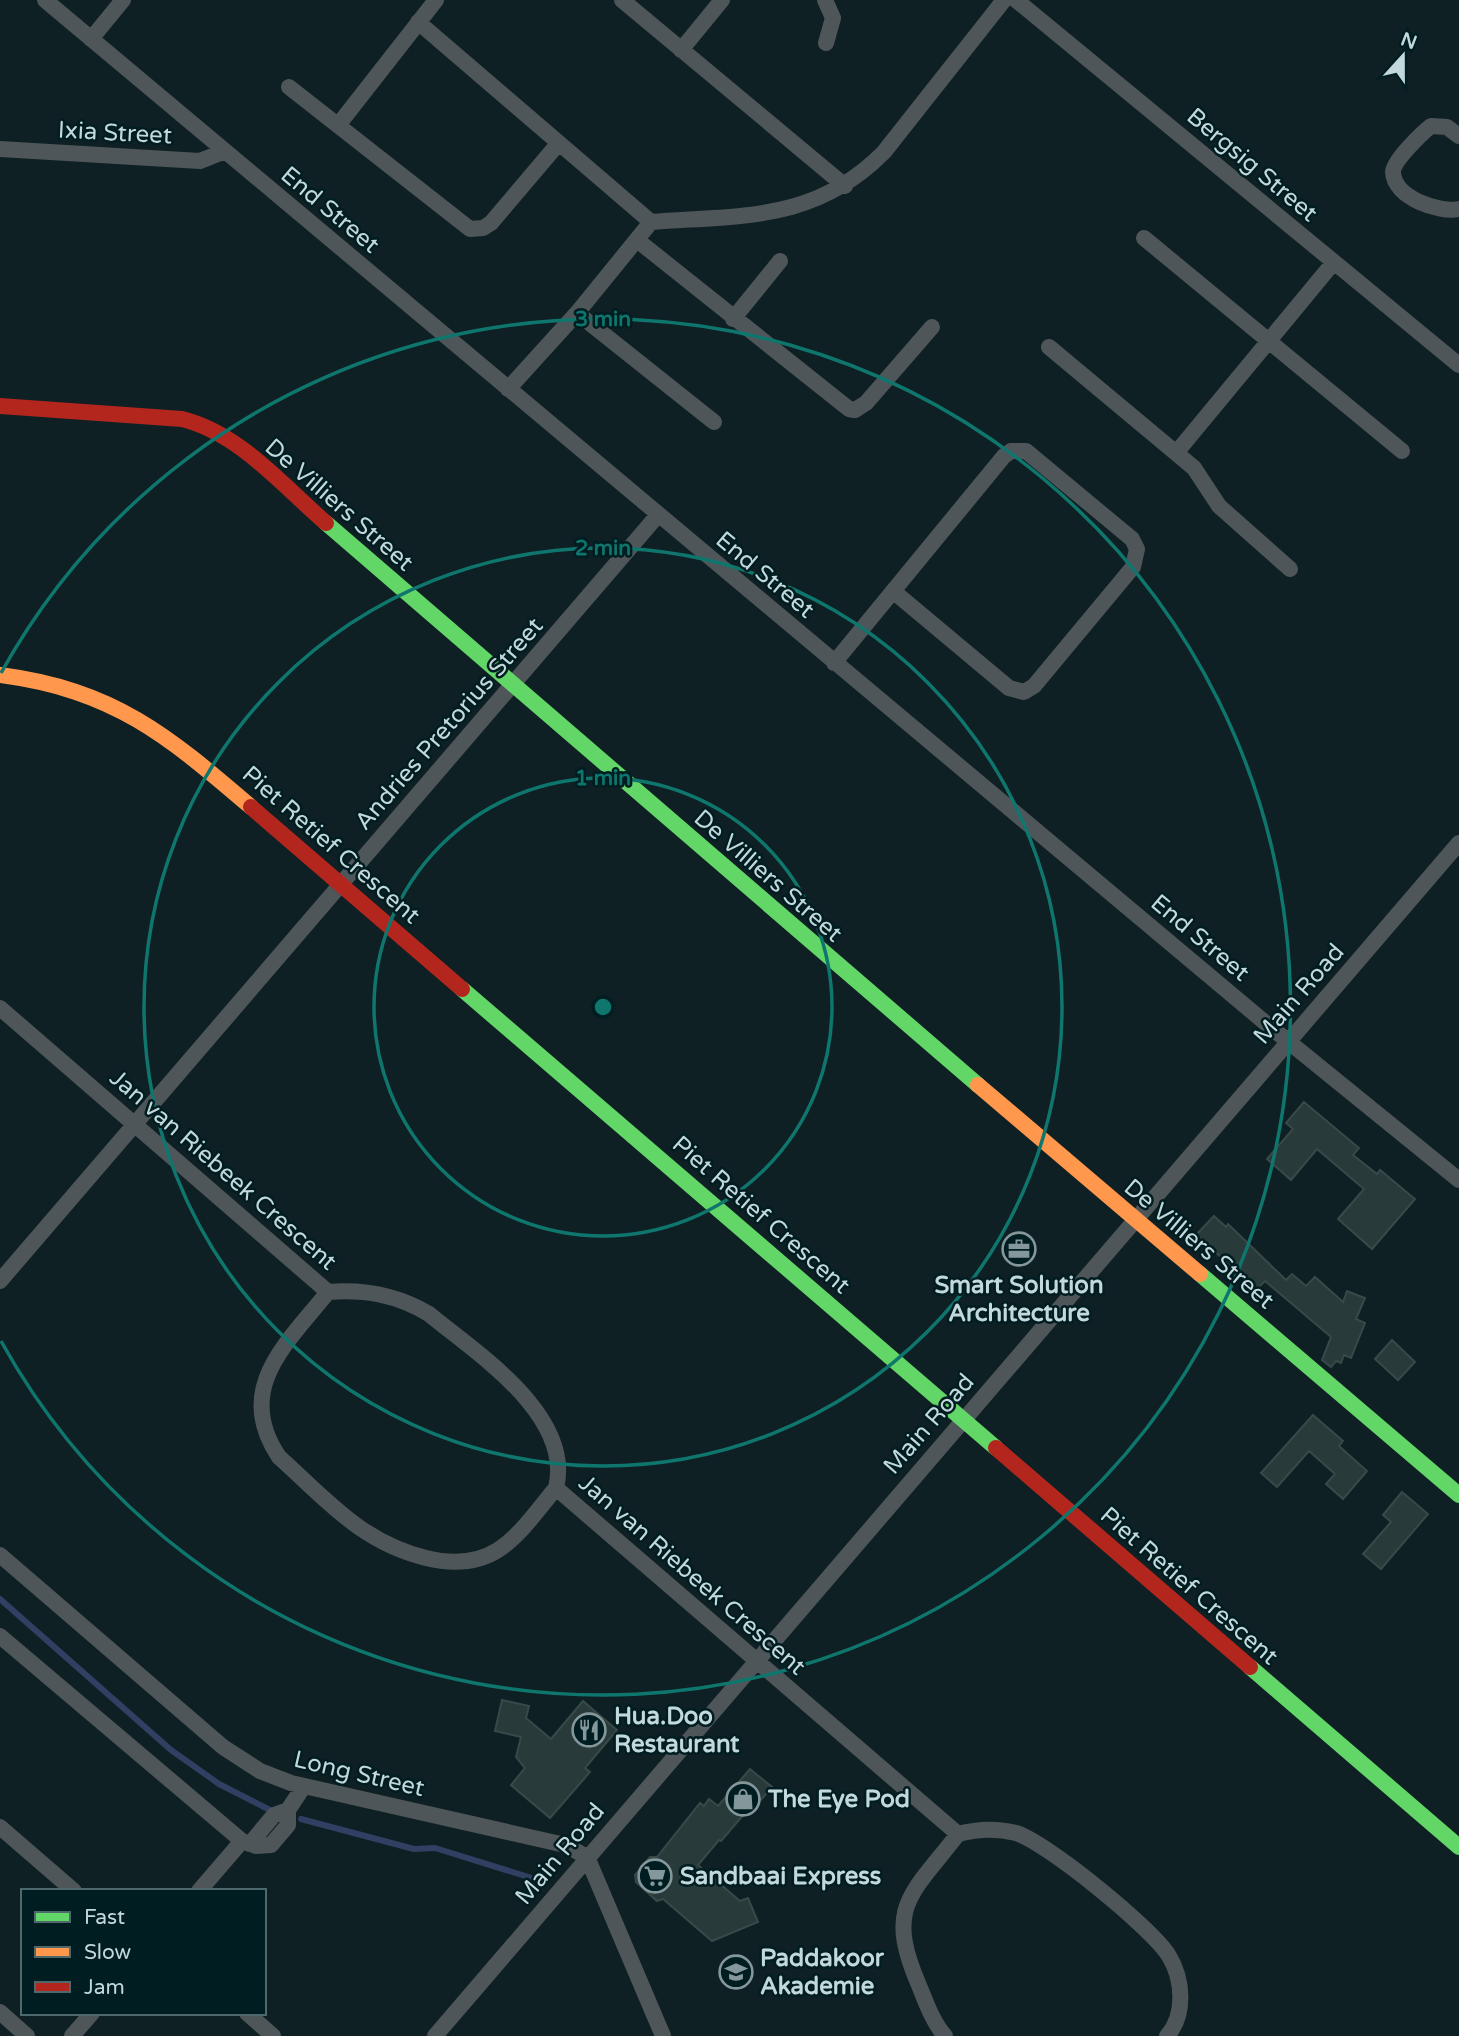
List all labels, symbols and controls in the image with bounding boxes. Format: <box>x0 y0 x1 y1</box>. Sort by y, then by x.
north arrow <box>1368 21 1438 91</box>
text: N <box>1398 28 1420 54</box>
street label: Bergsig Street <box>1181 102 1323 228</box>
street label: Ixia Street <box>57 116 173 150</box>
street label: End Street <box>275 160 385 260</box>
text: 3 min <box>575 307 631 332</box>
street label: De Villiers Street <box>259 433 419 577</box>
street label: End Street <box>710 525 820 625</box>
text: 2 min <box>575 536 631 561</box>
street label: Andries Pretorius Street <box>349 612 549 836</box>
street label: Piet Retief Crescent <box>236 760 426 930</box>
text: 1 min <box>575 766 631 791</box>
street label: De Villiers Street <box>688 804 848 948</box>
street label: End Street <box>1145 888 1255 988</box>
street label: Main Road <box>1247 938 1351 1050</box>
centre of rings <box>591 995 615 1019</box>
street label: Jan van Riebeek Crescent <box>104 1064 342 1276</box>
street label: Piet Retief Crescent <box>666 1130 856 1300</box>
street label: De Villiers Street <box>1118 1173 1280 1315</box>
office icon: Smart Solution Architecture <box>1000 1230 1038 1268</box>
place label: Smart Solution Architecture <box>934 1271 1104 1328</box>
street label: Main Road <box>877 1368 981 1480</box>
street label: Jan van Riebeek Crescent <box>573 1469 811 1681</box>
street label: Piet Retief Crescent <box>1094 1501 1284 1671</box>
place label: Hua.Doo Restaurant <box>614 1702 740 1759</box>
restaurant icon: Hua.Doo Restaurant <box>570 1711 608 1749</box>
street label: Long Street <box>291 1745 427 1803</box>
shop icon: The Eye Pod <box>724 1780 762 1818</box>
place label: The Eye Pod <box>767 1785 910 1814</box>
street label: Main Road <box>509 1797 611 1911</box>
supermarket icon: Sandbaai Express <box>636 1857 674 1895</box>
place label: Sandbaai Express <box>680 1862 881 1891</box>
legend <box>21 1889 266 2015</box>
text: Fast <box>84 1905 125 1930</box>
text: Slow <box>84 1940 132 1965</box>
place label: Paddakoor Akademie <box>760 1944 885 2001</box>
school or university icon: Paddakoor Akademie <box>717 1953 755 1991</box>
text: Jam <box>84 1975 125 2000</box>

